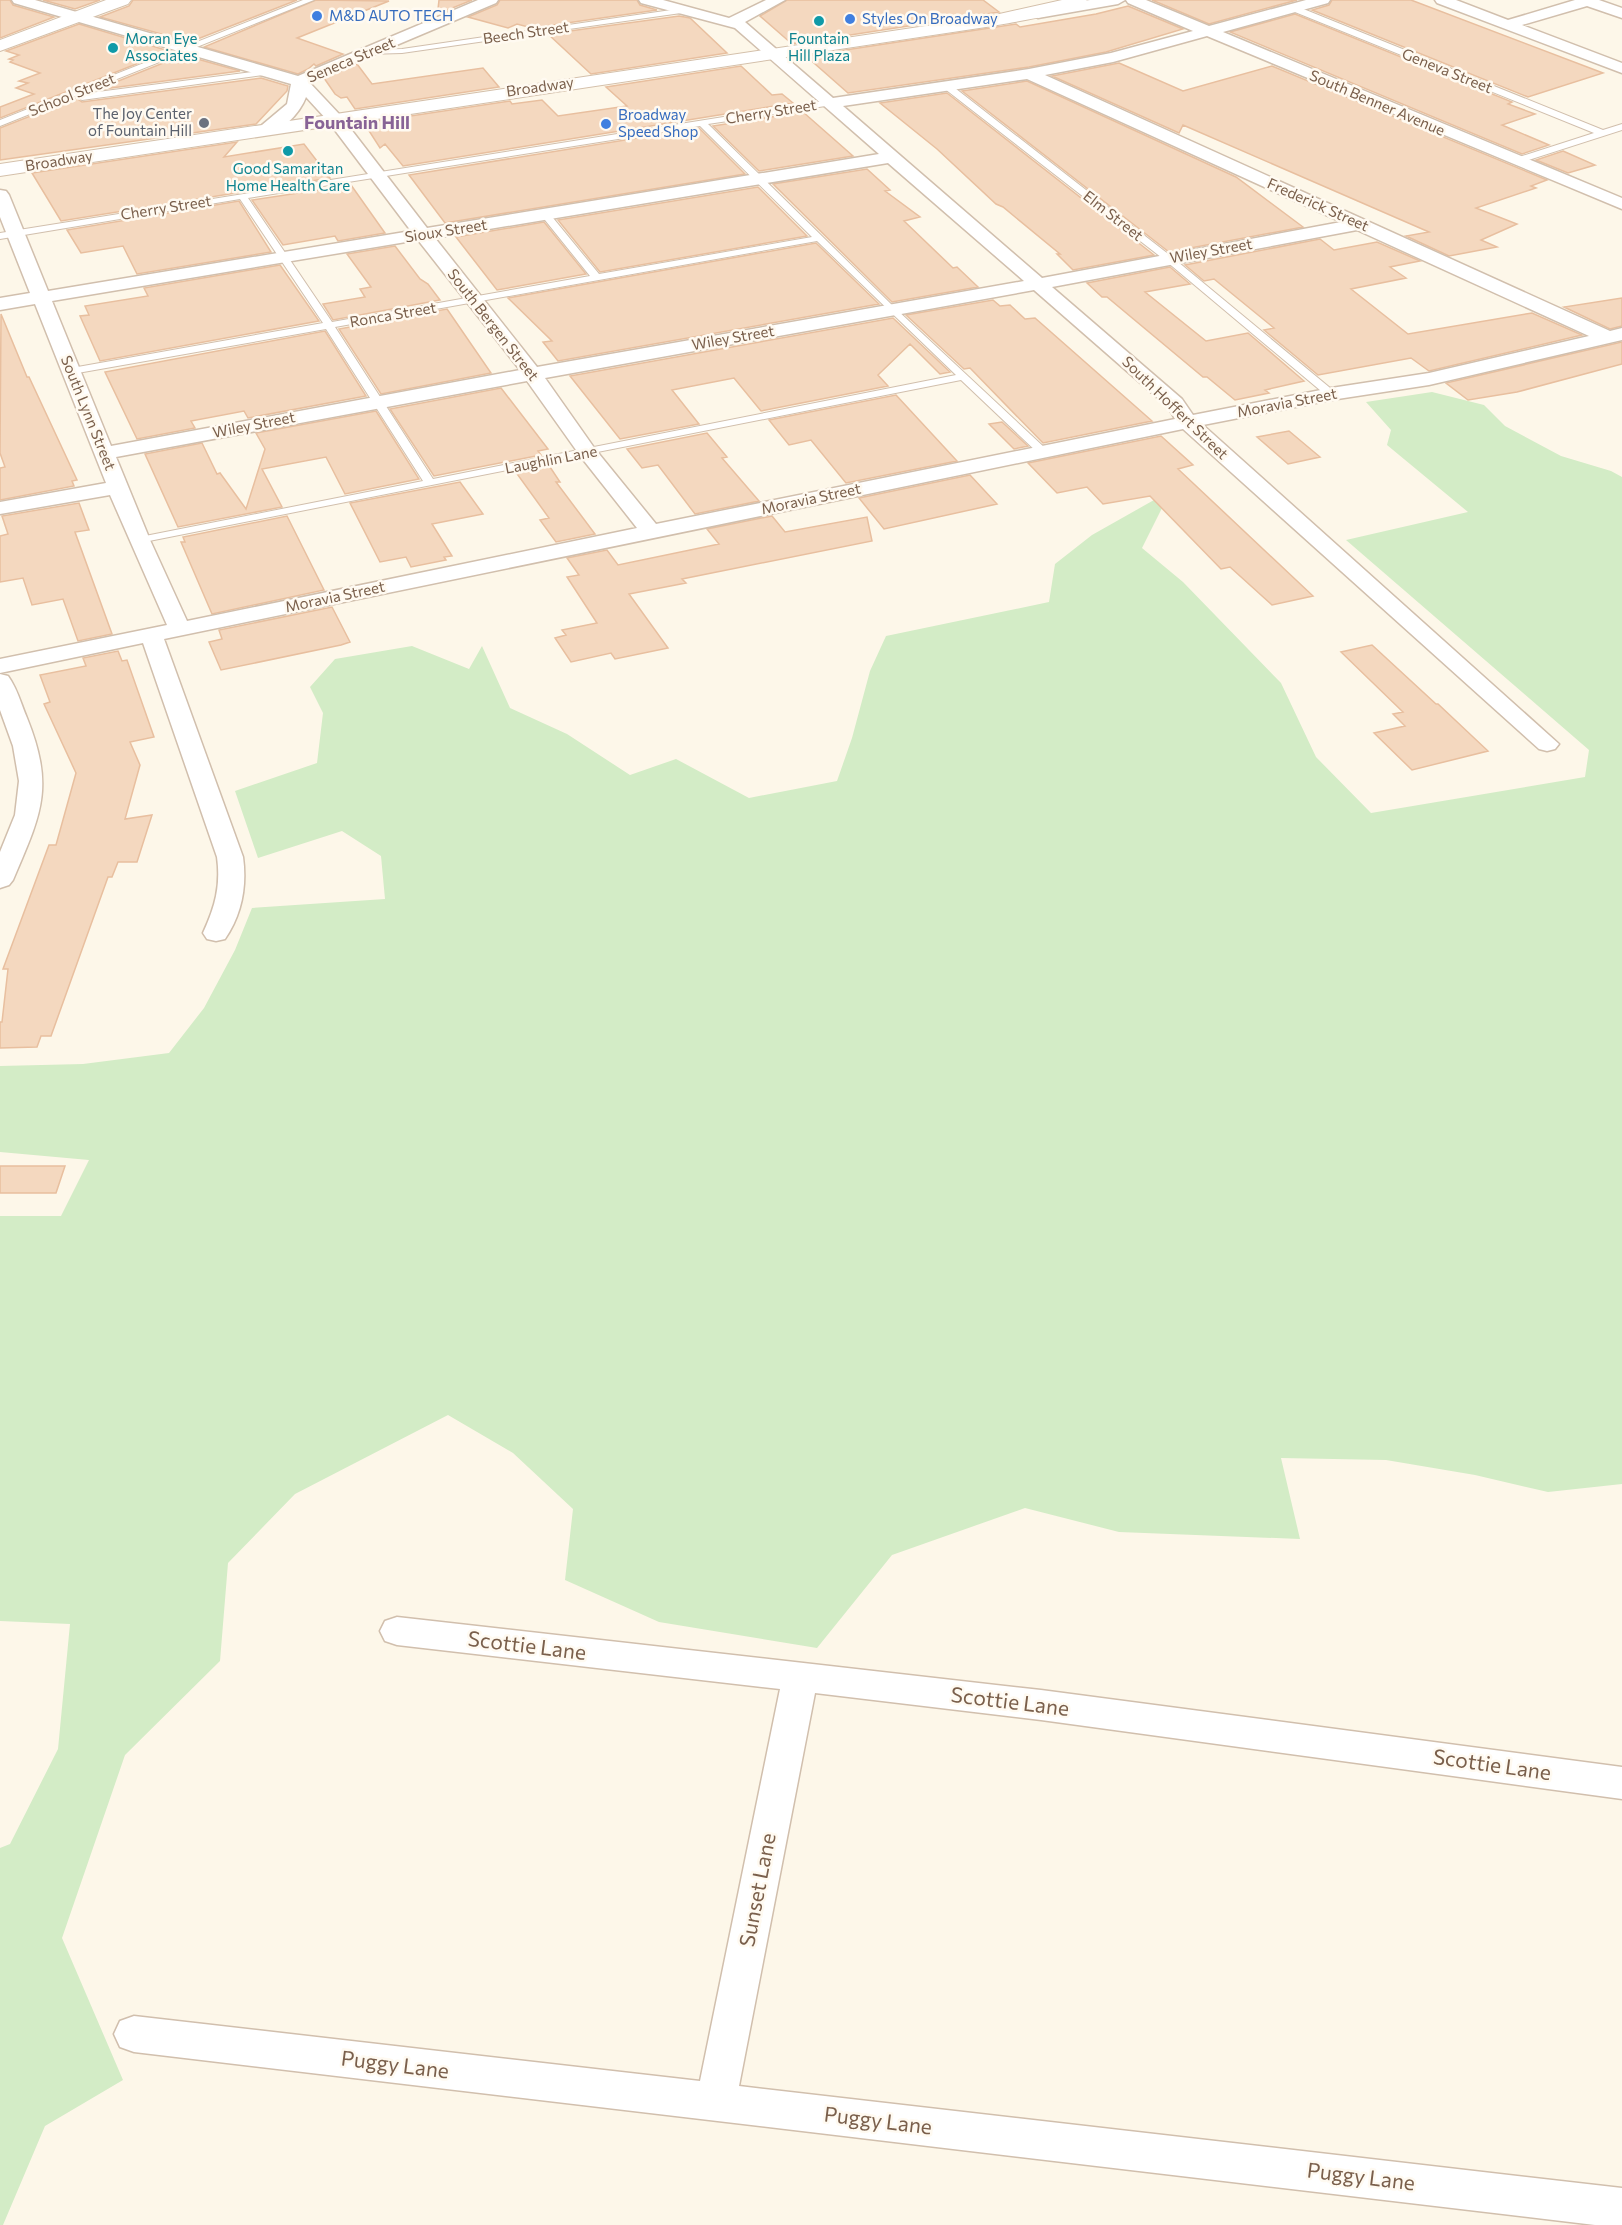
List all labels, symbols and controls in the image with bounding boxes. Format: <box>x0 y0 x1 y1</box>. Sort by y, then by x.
place label: M&D AUTO TECH <box>329 6 453 24</box>
marker: M&D AUTO TECH <box>310 9 324 23</box>
place label: Styles On Broadway <box>862 9 998 27</box>
marker: Styles On Broadway <box>843 12 857 26</box>
marker: Fountain Hill Plaza <box>812 14 826 28</box>
street label: Beech Street <box>482 17 570 47</box>
place label: Moran Eye Associates <box>125 29 198 64</box>
place label: Fountain Hill Plaza <box>788 29 850 64</box>
street label: Seneca Street <box>304 32 397 86</box>
marker: Moran Eye Associates <box>106 41 120 55</box>
street label: Geneva Street <box>1400 44 1495 96</box>
street label: South Benner Avenue <box>1307 65 1448 139</box>
street label: School Street <box>26 69 118 120</box>
street label: Broadway <box>505 72 575 100</box>
street label: Cherry Street <box>724 95 818 127</box>
place label: The Joy Center of Fountain Hill <box>88 104 192 139</box>
place label: Broadway Speed Shop <box>618 105 698 140</box>
district label: Fountain Hill <box>304 111 410 133</box>
marker: The Joy Center of Fountain Hill <box>197 116 211 130</box>
marker: Broadway Speed Shop <box>599 117 613 131</box>
marker: Good Samaritan Home Health Care <box>281 144 295 158</box>
street label: Broadway <box>24 146 94 174</box>
place label: Good Samaritan Home Health Care <box>226 159 350 194</box>
street label: Frederick Street <box>1265 174 1372 235</box>
street label: Elm Street <box>1080 186 1147 244</box>
street label: Cherry Street <box>119 191 213 223</box>
street label: Sioux Street <box>403 215 488 245</box>
street label: Wiley Street <box>1168 234 1254 266</box>
street label: South Bergen Street <box>444 265 543 384</box>
street label: Ronca Street <box>348 298 438 330</box>
street label: Wiley Street <box>690 321 776 353</box>
street label: South Hoffert Street <box>1119 352 1232 462</box>
street label: South Lynn Street <box>58 353 120 473</box>
street label: Moravia Street <box>1235 384 1338 421</box>
street label: Wiley Street <box>211 407 297 441</box>
street label: Laughlin Lane <box>503 441 599 477</box>
street label: Moravia Street <box>759 479 862 517</box>
street label: Moravia Street <box>283 577 386 615</box>
street label: Scottie Lane <box>467 1625 588 1664</box>
street label: Scottie Lane <box>950 1681 1071 1720</box>
street label: Scottie Lane <box>1432 1743 1553 1784</box>
street label: Sunset Lane <box>733 1831 780 1949</box>
street label: Puggy Lane <box>340 2044 451 2083</box>
street label: Puggy Lane <box>823 2100 934 2139</box>
street label: Puggy Lane <box>1306 2156 1417 2195</box>

